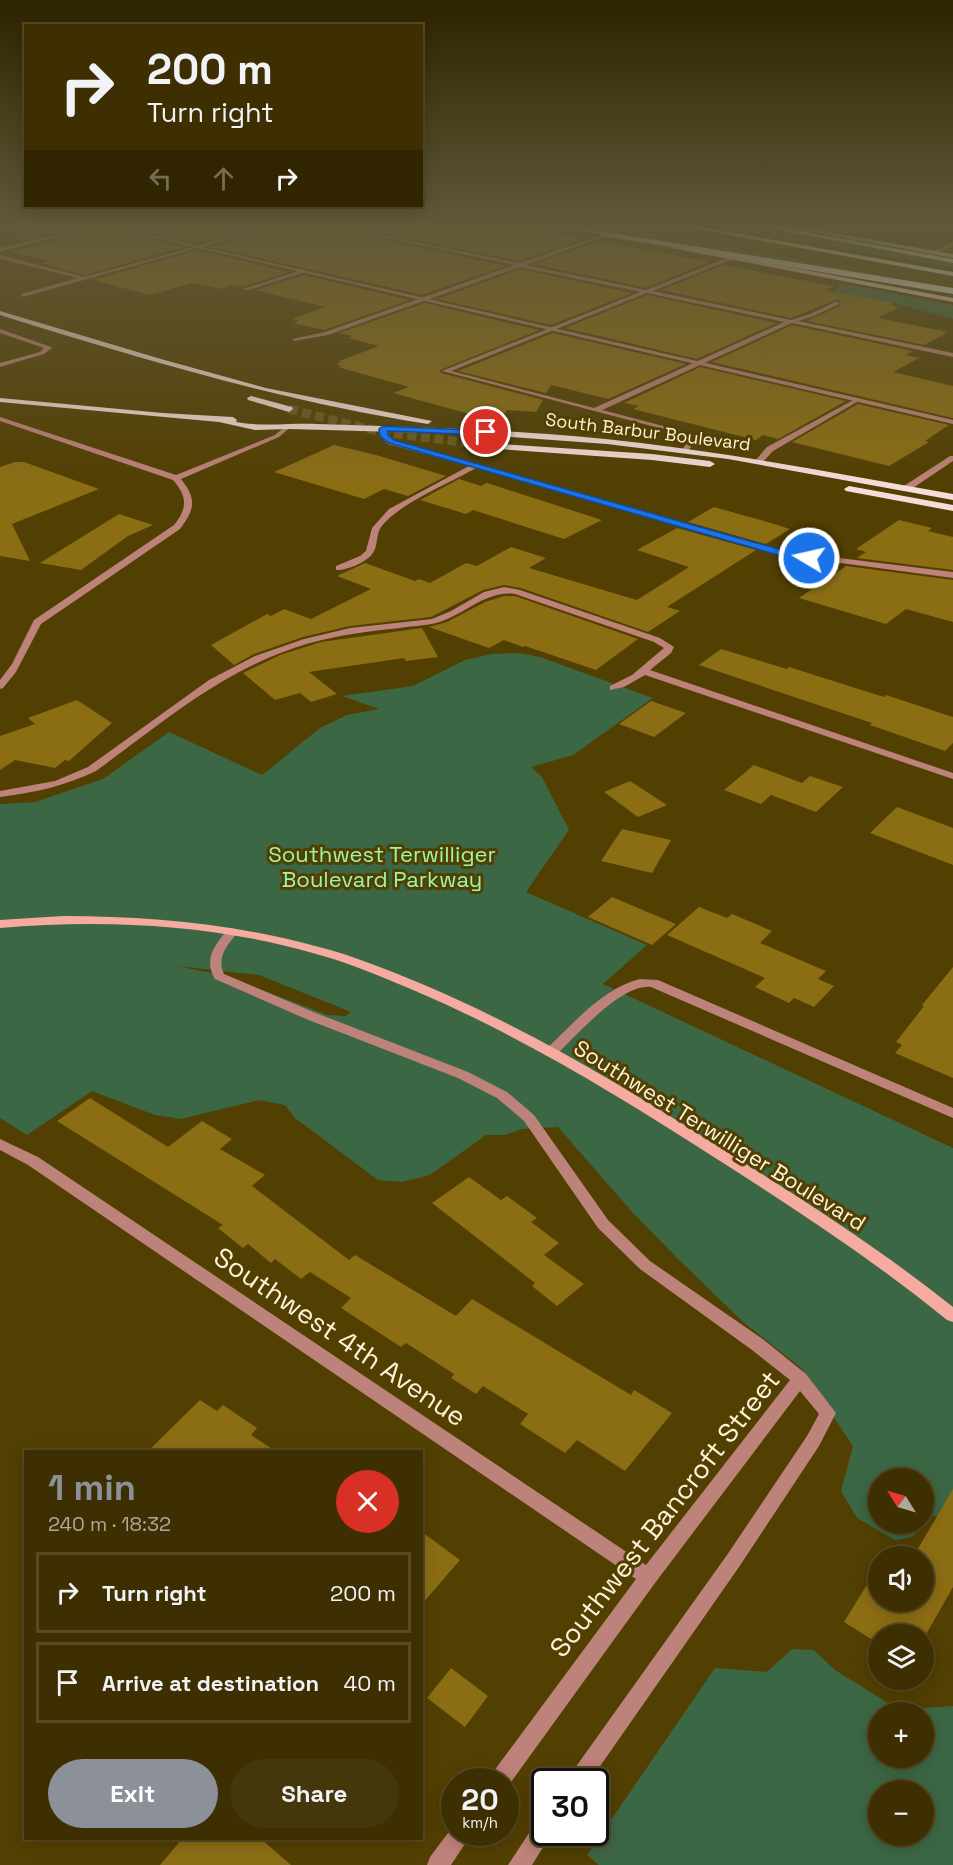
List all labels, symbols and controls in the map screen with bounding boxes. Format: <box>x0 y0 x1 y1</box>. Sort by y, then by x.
text: 200 m <box>147 43 273 96</box>
icon: right <box>48 48 126 126</box>
text: Turn right <box>147 95 274 130</box>
icon: left <box>144 162 177 195</box>
icon: ahead <box>207 162 240 195</box>
icon: right <box>270 162 303 195</box>
pin <box>460 406 511 457</box>
street label: South Barbur Boulevard <box>544 407 752 456</box>
icon: arrive <box>469 415 502 448</box>
position arrow <box>777 526 841 590</box>
park label: Southwest Terwilliger Boulevard Parkway <box>268 840 496 893</box>
street label: Southwest Terwilliger Boulevard <box>569 1033 871 1237</box>
street label: Southwest 4th Avenue <box>207 1239 473 1434</box>
street label: Southwest Bancroft Street <box>542 1363 788 1664</box>
text: 1 min <box>48 1465 136 1511</box>
north arrow <box>868 1468 934 1534</box>
map controls <box>868 1468 934 1846</box>
button: close <box>336 1470 399 1533</box>
text: 240 m · 18:32 <box>48 1511 171 1537</box>
button: sound <box>868 1546 934 1612</box>
icon: right <box>51 1576 84 1609</box>
text: Turn right <box>102 1579 207 1607</box>
text: 200 m <box>330 1579 396 1607</box>
button: layers <box>868 1624 934 1690</box>
icon: arrive <box>51 1666 84 1699</box>
text: Arrive at destination <box>102 1669 319 1697</box>
text: 40 m <box>344 1669 396 1697</box>
button: + <box>868 1702 934 1768</box>
button: Exit <box>48 1759 218 1828</box>
button: Share <box>230 1759 399 1828</box>
speed limit sign: 30 <box>531 1768 609 1846</box>
text: 20 <box>461 1780 499 1819</box>
button: − <box>868 1780 934 1846</box>
text: km/h <box>462 1813 498 1832</box>

